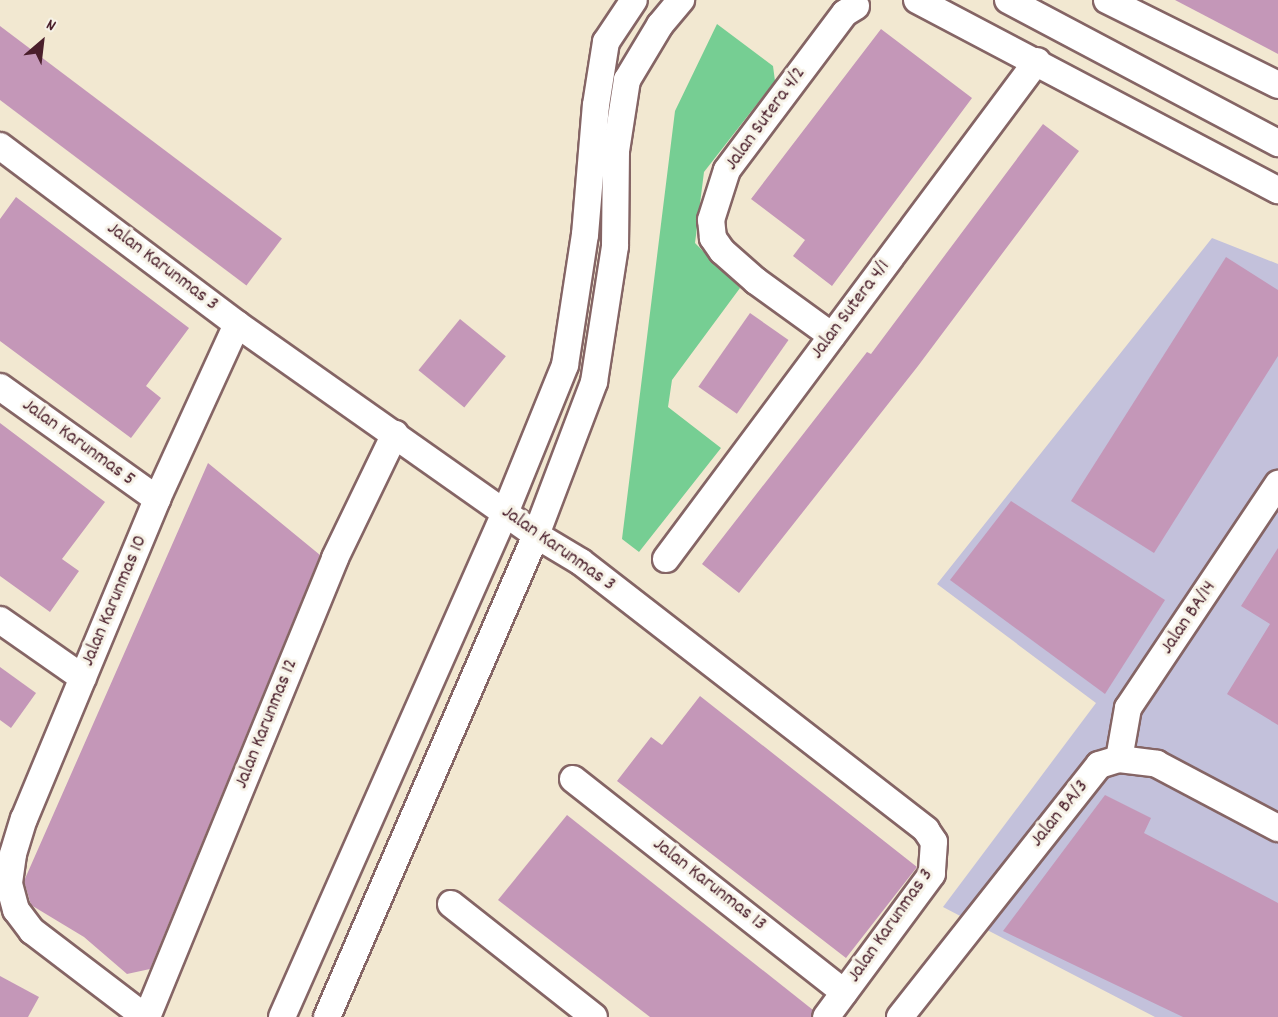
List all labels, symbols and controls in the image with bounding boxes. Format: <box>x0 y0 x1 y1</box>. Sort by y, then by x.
north arrow <box>12 12 72 72</box>
text: N <box>42 14 60 38</box>
street label: Jalan Sutera 4/2 <box>720 62 812 176</box>
street label: Jalan Karunmas 3 <box>101 217 223 317</box>
street label: Jalan Sutera 4/1 <box>806 256 896 364</box>
street label: Jalan Karunmas 5 <box>17 394 139 492</box>
street label: Jalan Karunmas 3 <box>496 501 620 597</box>
street label: Jalan Karunmas 10 <box>77 532 153 670</box>
street label: Jalan BA/14 <box>1156 577 1222 659</box>
street label: Jalan Karunmas 12 <box>230 656 304 792</box>
street label: Jalan BA/3 <box>1026 776 1094 852</box>
street label: Jalan Karunmas 13 <box>647 833 771 937</box>
street label: Jalan Karunmas 3 <box>843 864 939 988</box>

